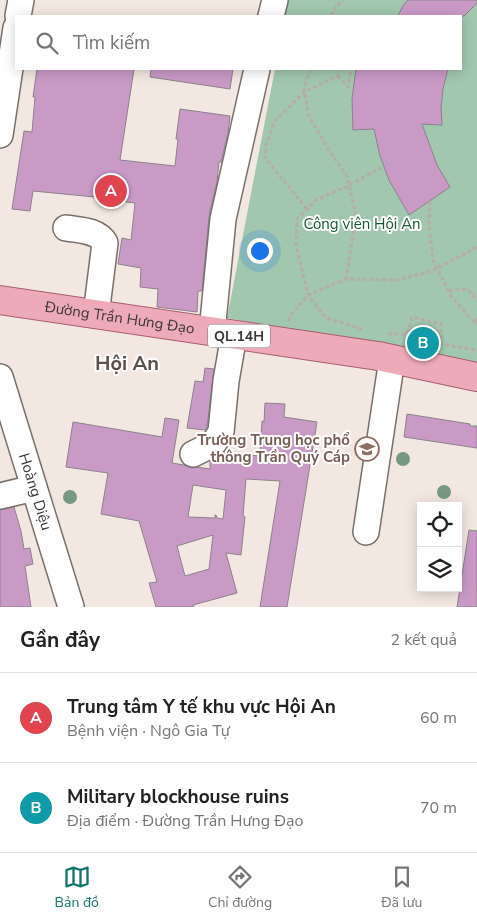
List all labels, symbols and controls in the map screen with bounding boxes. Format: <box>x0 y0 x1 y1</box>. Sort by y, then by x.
search box <box>15 15 462 70</box>
icon: search <box>33 29 61 57</box>
text: Tìm kiếm <box>73 30 150 56</box>
pin: A <box>95 172 127 210</box>
park label: Công viên Hội An <box>303 214 421 234</box>
your location <box>247 238 273 264</box>
street label: Đường Trần Hưng Đạo <box>42 297 196 339</box>
road number: QL.14H <box>208 324 270 348</box>
pin: B <box>407 324 439 362</box>
district label: Hội An <box>95 350 159 377</box>
place label: Trường Trung học phổ thông Trần Quý Cáp <box>197 430 350 467</box>
school or university icon: Trường Trung học phổ thông Trần Quý Cáp <box>354 436 380 462</box>
street label: Hoàng Diệu <box>14 451 57 533</box>
map controls <box>417 502 462 592</box>
button: locate <box>417 502 462 547</box>
button: layers <box>417 547 462 592</box>
text: Gần đây <box>20 626 100 654</box>
text: 2 kết quả <box>390 629 457 651</box>
text: Trung tâm Y tế khu vực Hội An <box>67 694 336 720</box>
text: A <box>30 707 42 729</box>
text: 60 m <box>420 707 457 729</box>
text: Bệnh viện · Ngô Gia Tự <box>67 720 230 742</box>
text: Military blockhouse ruins <box>67 784 289 810</box>
text: B <box>30 797 42 819</box>
text: 70 m <box>420 797 457 819</box>
text: Địa điểm · Đường Trần Hưng Đạo <box>67 810 303 832</box>
tab: Bản đồ <box>55 863 99 912</box>
tab: Chỉ đường <box>208 863 272 912</box>
tab: Đã lưu <box>381 863 422 912</box>

